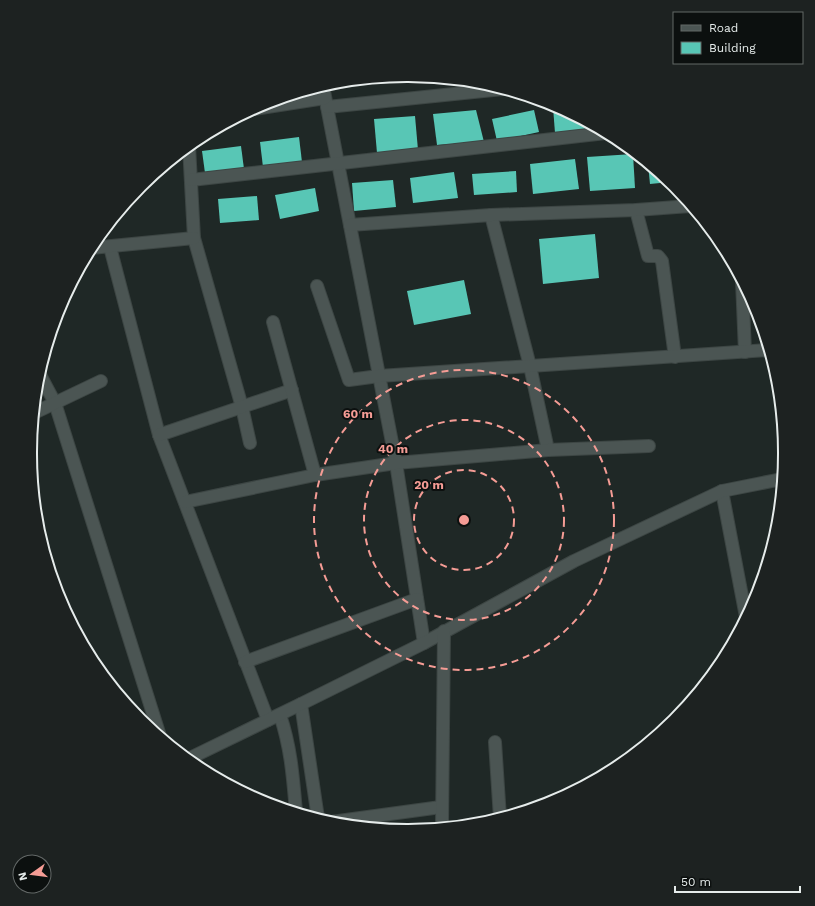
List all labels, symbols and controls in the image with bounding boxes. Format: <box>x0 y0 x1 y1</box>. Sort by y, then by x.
legend <box>673 12 803 64</box>
text: Road <box>709 21 738 35</box>
text: Building <box>709 41 756 55</box>
text: 60 m <box>343 407 373 421</box>
text: 40 m <box>378 442 408 456</box>
text: 20 m <box>414 478 444 492</box>
centre of rings <box>457 513 471 527</box>
north arrow <box>12 854 52 894</box>
scale bar <box>675 868 800 894</box>
text: N <box>15 871 30 882</box>
text: 50 m <box>681 875 711 889</box>

